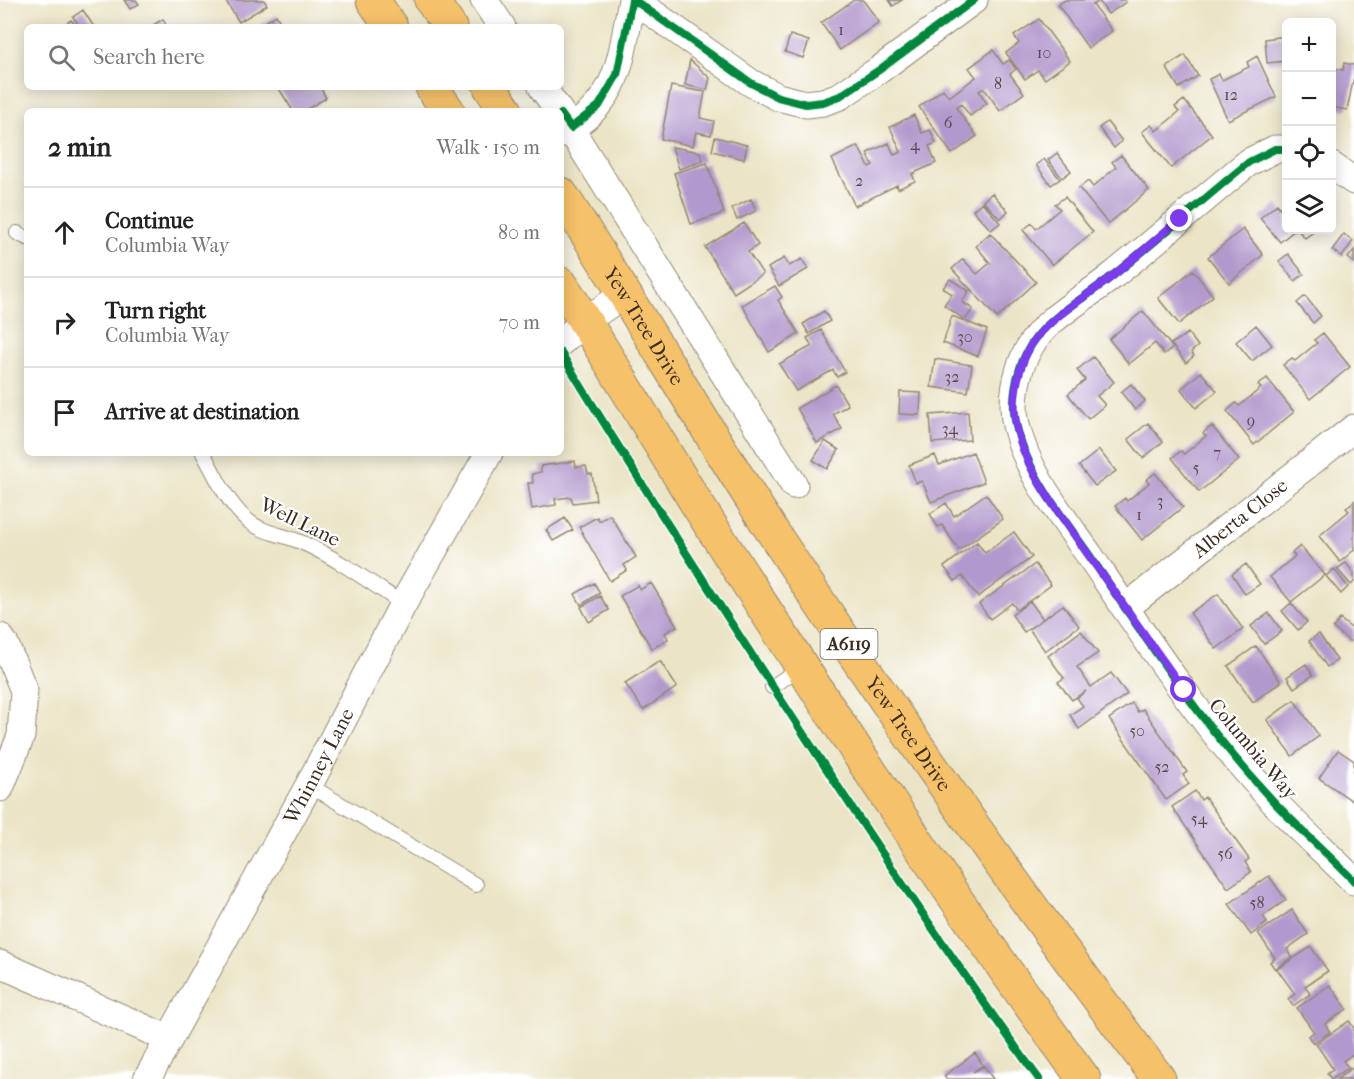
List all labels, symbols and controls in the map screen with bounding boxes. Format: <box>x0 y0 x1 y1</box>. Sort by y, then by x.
map controls <box>1282 18 1336 234</box>
button: + <box>1282 18 1336 72</box>
house number: 1 <box>838 20 844 39</box>
search box <box>24 24 564 90</box>
icon: search <box>45 41 78 74</box>
house number: 10 <box>1037 43 1051 62</box>
text: Search here <box>93 44 205 70</box>
button: − <box>1282 72 1336 126</box>
house number: 8 <box>994 74 1002 93</box>
house number: 12 <box>1224 85 1238 104</box>
house number: 6 <box>944 113 953 132</box>
button: locate <box>1282 126 1336 180</box>
text: 2 min <box>48 132 111 163</box>
house number: 4 <box>910 135 920 154</box>
text: Walk · 150 m <box>436 136 540 159</box>
house number: 2 <box>855 171 863 190</box>
button: layers <box>1282 180 1336 234</box>
route end <box>1166 205 1192 231</box>
text: Continue <box>105 208 194 234</box>
icon: ahead <box>48 216 81 249</box>
text: 80 m <box>498 221 540 244</box>
text: Columbia Way <box>105 234 229 257</box>
street label: Yew Tree Drive <box>599 262 689 389</box>
text: Turn right <box>105 298 206 324</box>
icon: right <box>48 306 81 339</box>
text: 70 m <box>498 311 540 334</box>
text: Columbia Way <box>105 324 229 347</box>
house number: 30 <box>957 327 973 346</box>
house number: 32 <box>945 367 959 386</box>
icon: arrive <box>48 396 81 429</box>
text: Arrive at destination <box>105 399 299 425</box>
house number: 9 <box>1247 411 1255 430</box>
house number: 34 <box>942 419 959 438</box>
house number: 7 <box>1213 443 1221 462</box>
house number: 5 <box>1193 458 1200 477</box>
street label: Alberta Close <box>1187 473 1292 563</box>
house number: 3 <box>1157 491 1163 510</box>
street label: Well Lane <box>255 492 344 551</box>
house number: 1 <box>1136 505 1142 524</box>
road number: A6119 <box>820 629 878 659</box>
street label: Yew Tree Drive <box>861 671 956 795</box>
route start <box>1170 676 1196 702</box>
street label: Columbia Way <box>1204 694 1303 805</box>
street label: Whinney Lane <box>278 704 358 828</box>
house number: 50 <box>1129 721 1145 740</box>
house number: 52 <box>1154 757 1170 776</box>
house number: 54 <box>1191 809 1208 828</box>
house number: 56 <box>1217 844 1233 863</box>
house number: 58 <box>1250 893 1264 912</box>

